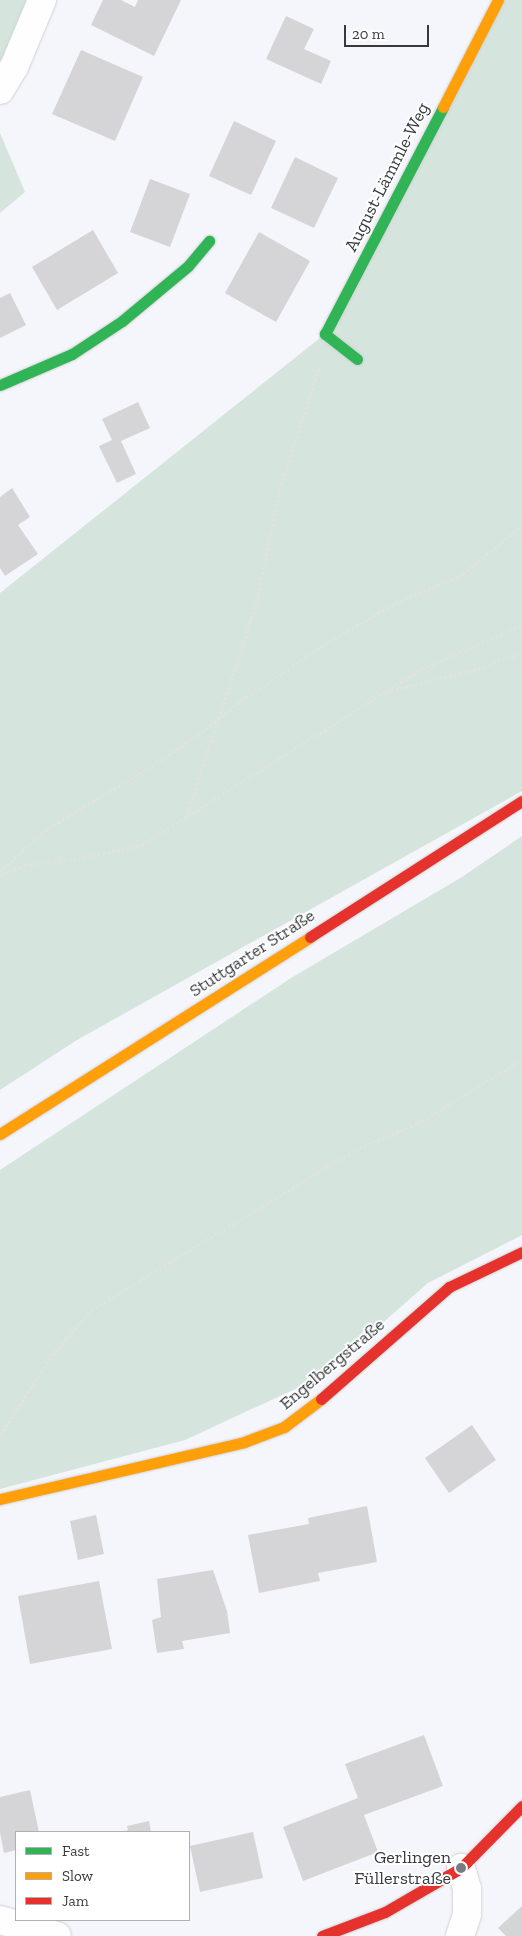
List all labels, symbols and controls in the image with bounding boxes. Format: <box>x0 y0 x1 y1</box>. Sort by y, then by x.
scale bar <box>347 15 432 47</box>
text: 20 m <box>352 25 385 43</box>
street label: August-Lämmle-Weg <box>340 99 434 255</box>
street label: Stuttgarter Straße <box>185 904 319 1002</box>
street label: Engelbergstraße <box>275 1314 389 1414</box>
legend <box>15 1831 190 1921</box>
text: Fast <box>62 1842 90 1860</box>
place label: Gerlingen Füllerstraße <box>354 1847 451 1890</box>
marker: Gerlingen Füllerstraße <box>455 1862 467 1874</box>
text: Slow <box>62 1867 93 1885</box>
text: Jam <box>62 1892 89 1910</box>

